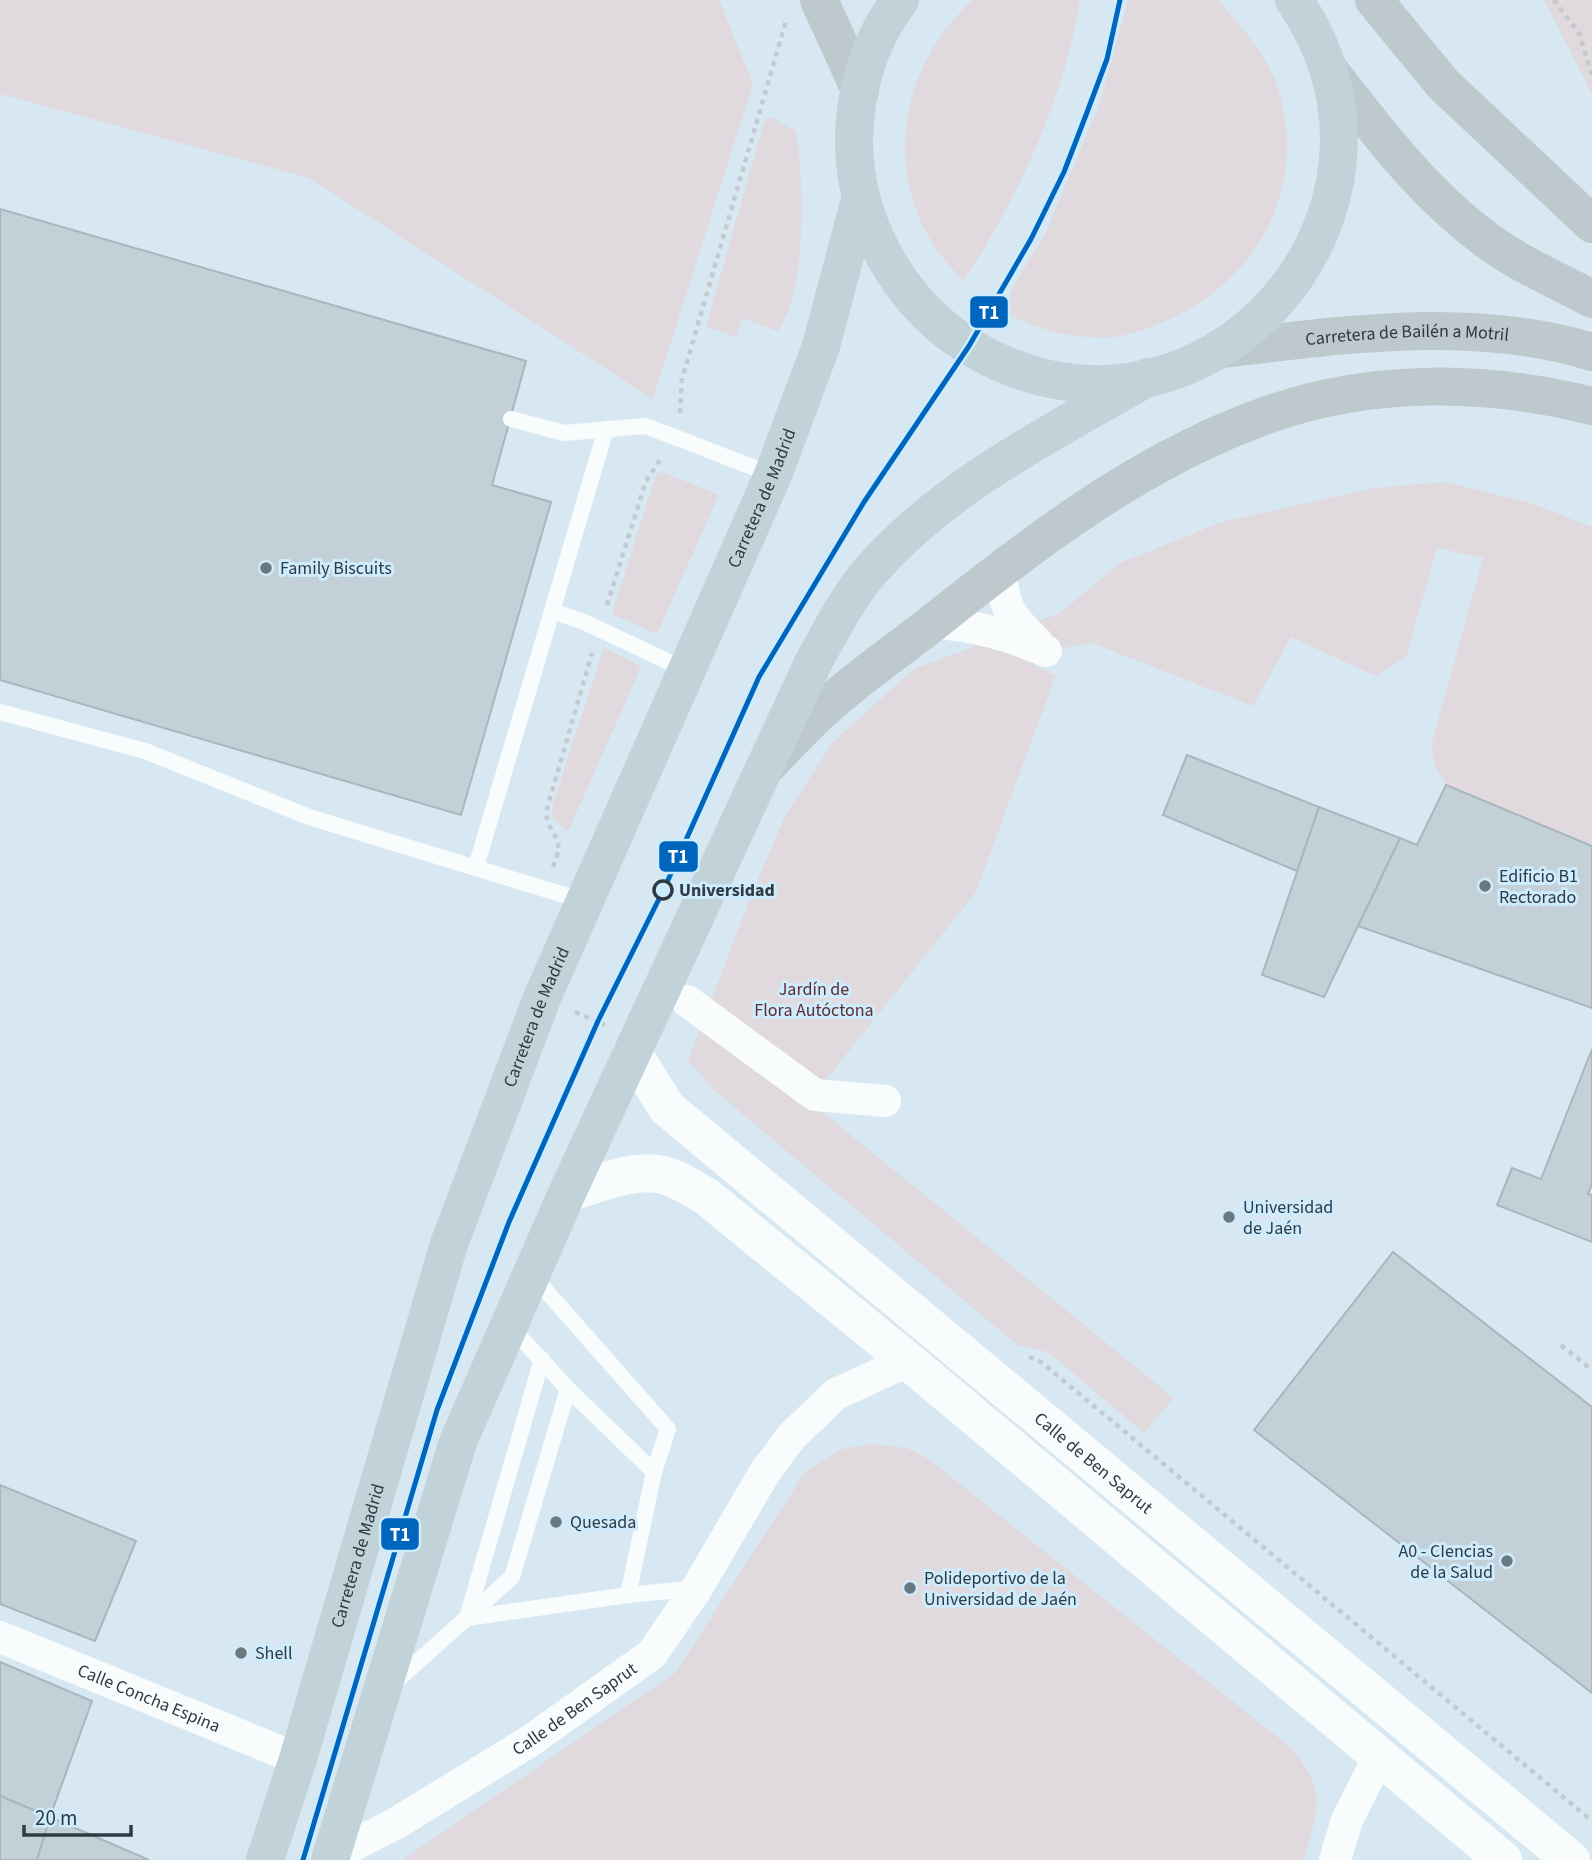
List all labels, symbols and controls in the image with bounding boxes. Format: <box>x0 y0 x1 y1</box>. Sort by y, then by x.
line badge: T1 <box>969 295 1009 329</box>
text: T1 <box>979 300 999 327</box>
street label: Carretera de Bailén a Motril <box>1304 319 1510 352</box>
street label: Carretera de Madrid <box>722 425 802 572</box>
place label: Family Biscuits <box>280 556 392 581</box>
marker: Family Biscuits <box>258 560 274 576</box>
line badge: T1 <box>658 840 699 873</box>
text: T1 <box>668 844 688 871</box>
place label: Edificio B1 Rectorado <box>1499 864 1578 910</box>
place label: Universidad <box>679 878 775 903</box>
marker: Edificio B1 Rectorado <box>1477 878 1493 894</box>
marker: Universidad <box>653 880 673 900</box>
street label: Carretera de Madrid <box>497 943 576 1091</box>
park label: Jardín de Flora Autóctona <box>754 977 874 1023</box>
place label: Universidad de Jaén <box>1243 1195 1333 1241</box>
marker: Universidad de Jaén <box>1221 1209 1237 1225</box>
street label: Calle de Ben Saprut <box>1029 1407 1158 1520</box>
street label: Carretera de Madrid <box>325 1481 391 1631</box>
place label: Quesada <box>570 1510 636 1535</box>
marker: Quesada <box>548 1514 564 1530</box>
line badge: T1 <box>380 1517 420 1551</box>
text: T1 <box>390 1522 410 1549</box>
place label: A0 - CIencias de la Salud <box>1398 1539 1493 1585</box>
marker: A0 - CIencias de la Salud <box>1499 1553 1515 1569</box>
place label: Polideportivo de la Universidad de Jaén <box>924 1566 1077 1612</box>
marker: Polideportivo de la Universidad de Jaén <box>902 1580 918 1596</box>
place label: Shell <box>255 1641 293 1666</box>
marker: Shell <box>233 1645 249 1661</box>
street label: Calle de Ben Saprut <box>508 1657 642 1762</box>
street label: Calle Concha Espina <box>74 1658 224 1739</box>
scale bar <box>24 1794 131 1838</box>
text: 20 m <box>35 1803 77 1833</box>

